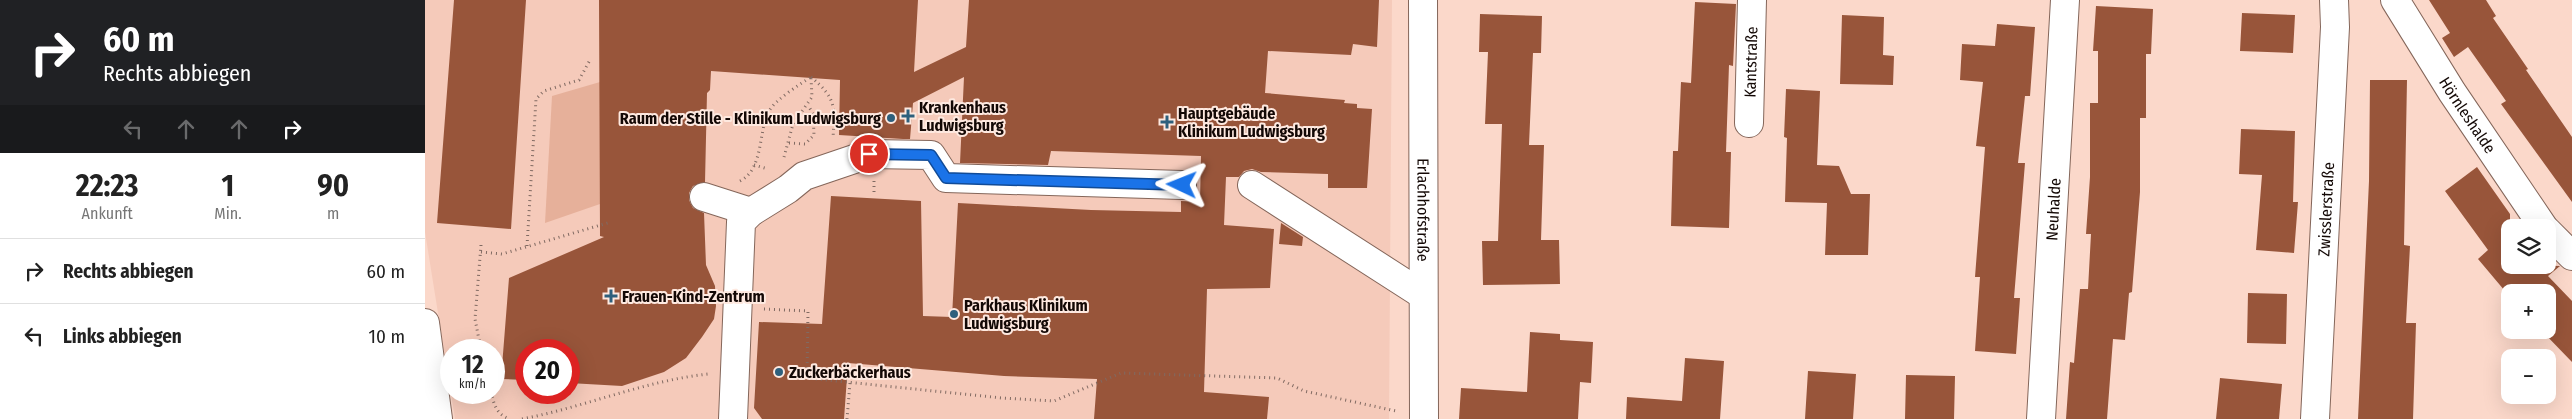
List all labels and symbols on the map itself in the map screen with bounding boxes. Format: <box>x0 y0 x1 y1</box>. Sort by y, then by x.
street label: Kantstraße <box>1740 26 1761 98</box>
street label: Hörnleshalde <box>2435 73 2500 157</box>
place label: Krankenhaus Ludwigsburg <box>919 98 1006 135</box>
place label: Hauptgebäude Klinikum Ludwigsburg <box>1178 104 1325 141</box>
place label: Raum der Stille - Klinikum Ludwigsburg <box>620 109 881 128</box>
marker: Krankenhaus Ludwigsburg <box>901 109 915 123</box>
marker: Raum der Stille - Klinikum Ludwigsburg <box>885 112 897 124</box>
marker: Hauptgebäude Klinikum Ludwigsburg <box>1160 115 1174 129</box>
pin <box>848 133 890 175</box>
position arrow <box>1155 158 1207 210</box>
street label: Erlachhofstraße <box>1414 158 1433 262</box>
street label: Zwisslerstraße <box>2314 162 2338 257</box>
street label: Neuhalde <box>2042 177 2064 241</box>
place label: Frauen-Kind-Zentrum <box>622 287 765 306</box>
marker: Frauen-Kind-Zentrum <box>604 289 618 303</box>
place label: Parkhaus Klinikum Ludwigsburg <box>964 296 1088 333</box>
marker: Parkhaus Klinikum Ludwigsburg <box>948 308 960 320</box>
speed limit sign: 20 <box>515 339 580 404</box>
place label: Zuckerbäckerhaus <box>789 363 911 382</box>
marker: Zuckerbäckerhaus <box>773 366 785 378</box>

